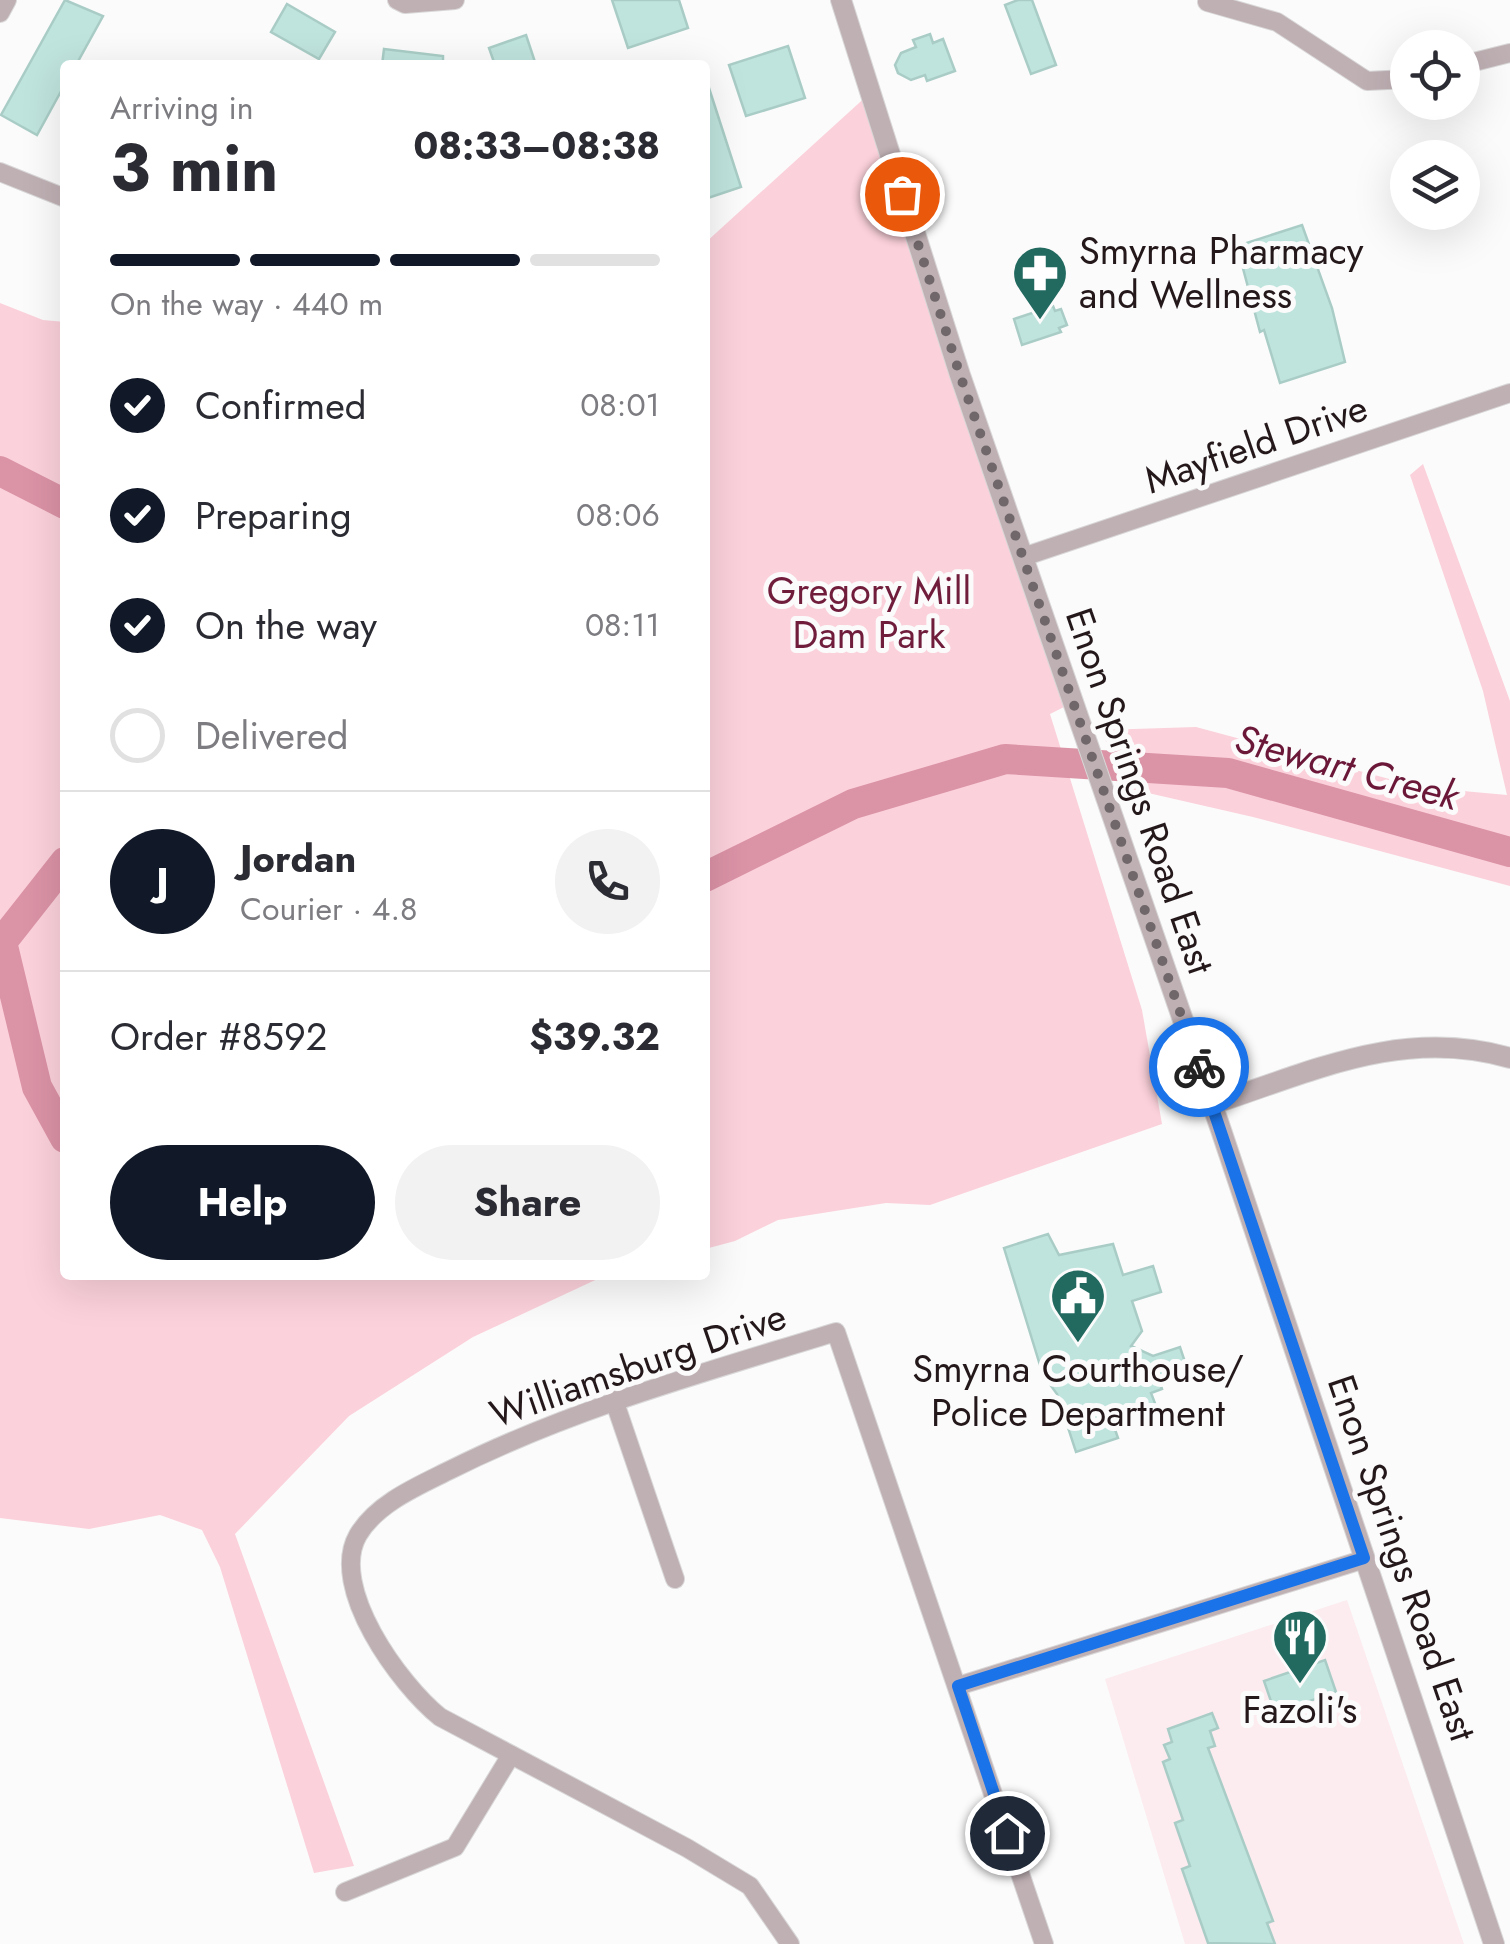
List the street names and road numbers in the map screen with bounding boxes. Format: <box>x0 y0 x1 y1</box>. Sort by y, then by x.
street label: Mayfield Drive <box>1137 380 1375 507</box>
street label: Enon Springs Road East <box>1052 601 1229 981</box>
street label: Williamsburg Drive <box>482 1288 793 1441</box>
street label: Enon Springs Road East <box>1314 1368 1491 1748</box>

